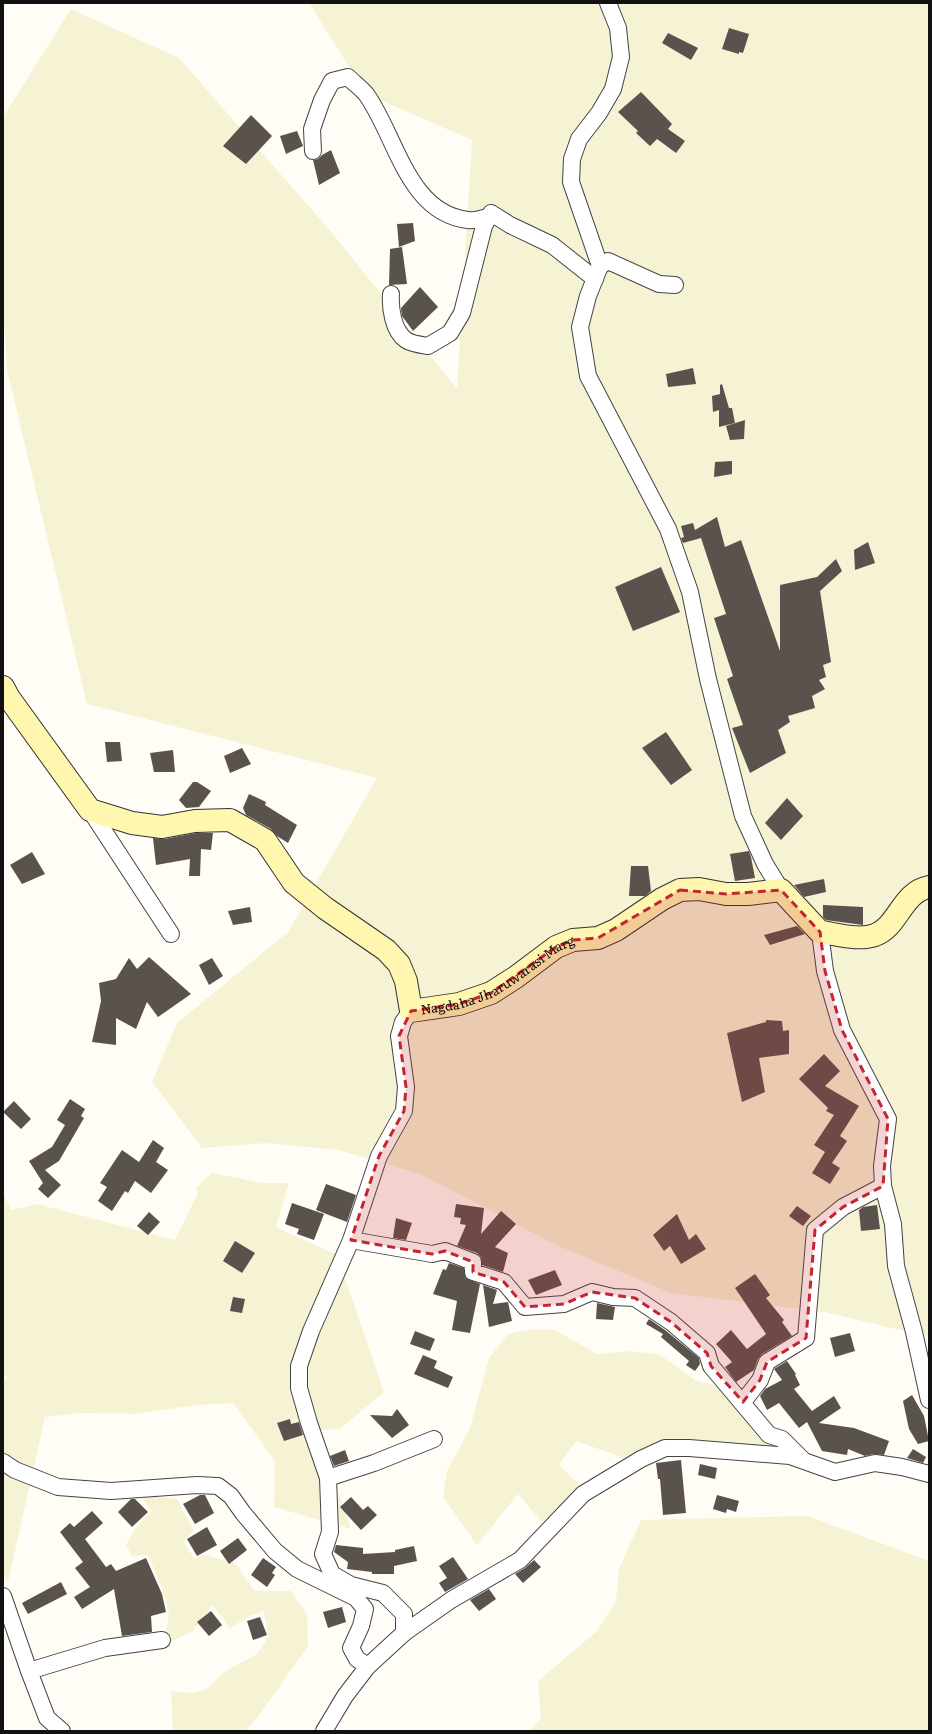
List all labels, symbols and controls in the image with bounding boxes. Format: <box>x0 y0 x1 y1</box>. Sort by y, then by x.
street label: Nagdaha Jharuwarasi Marg <box>419 930 578 1018</box>

